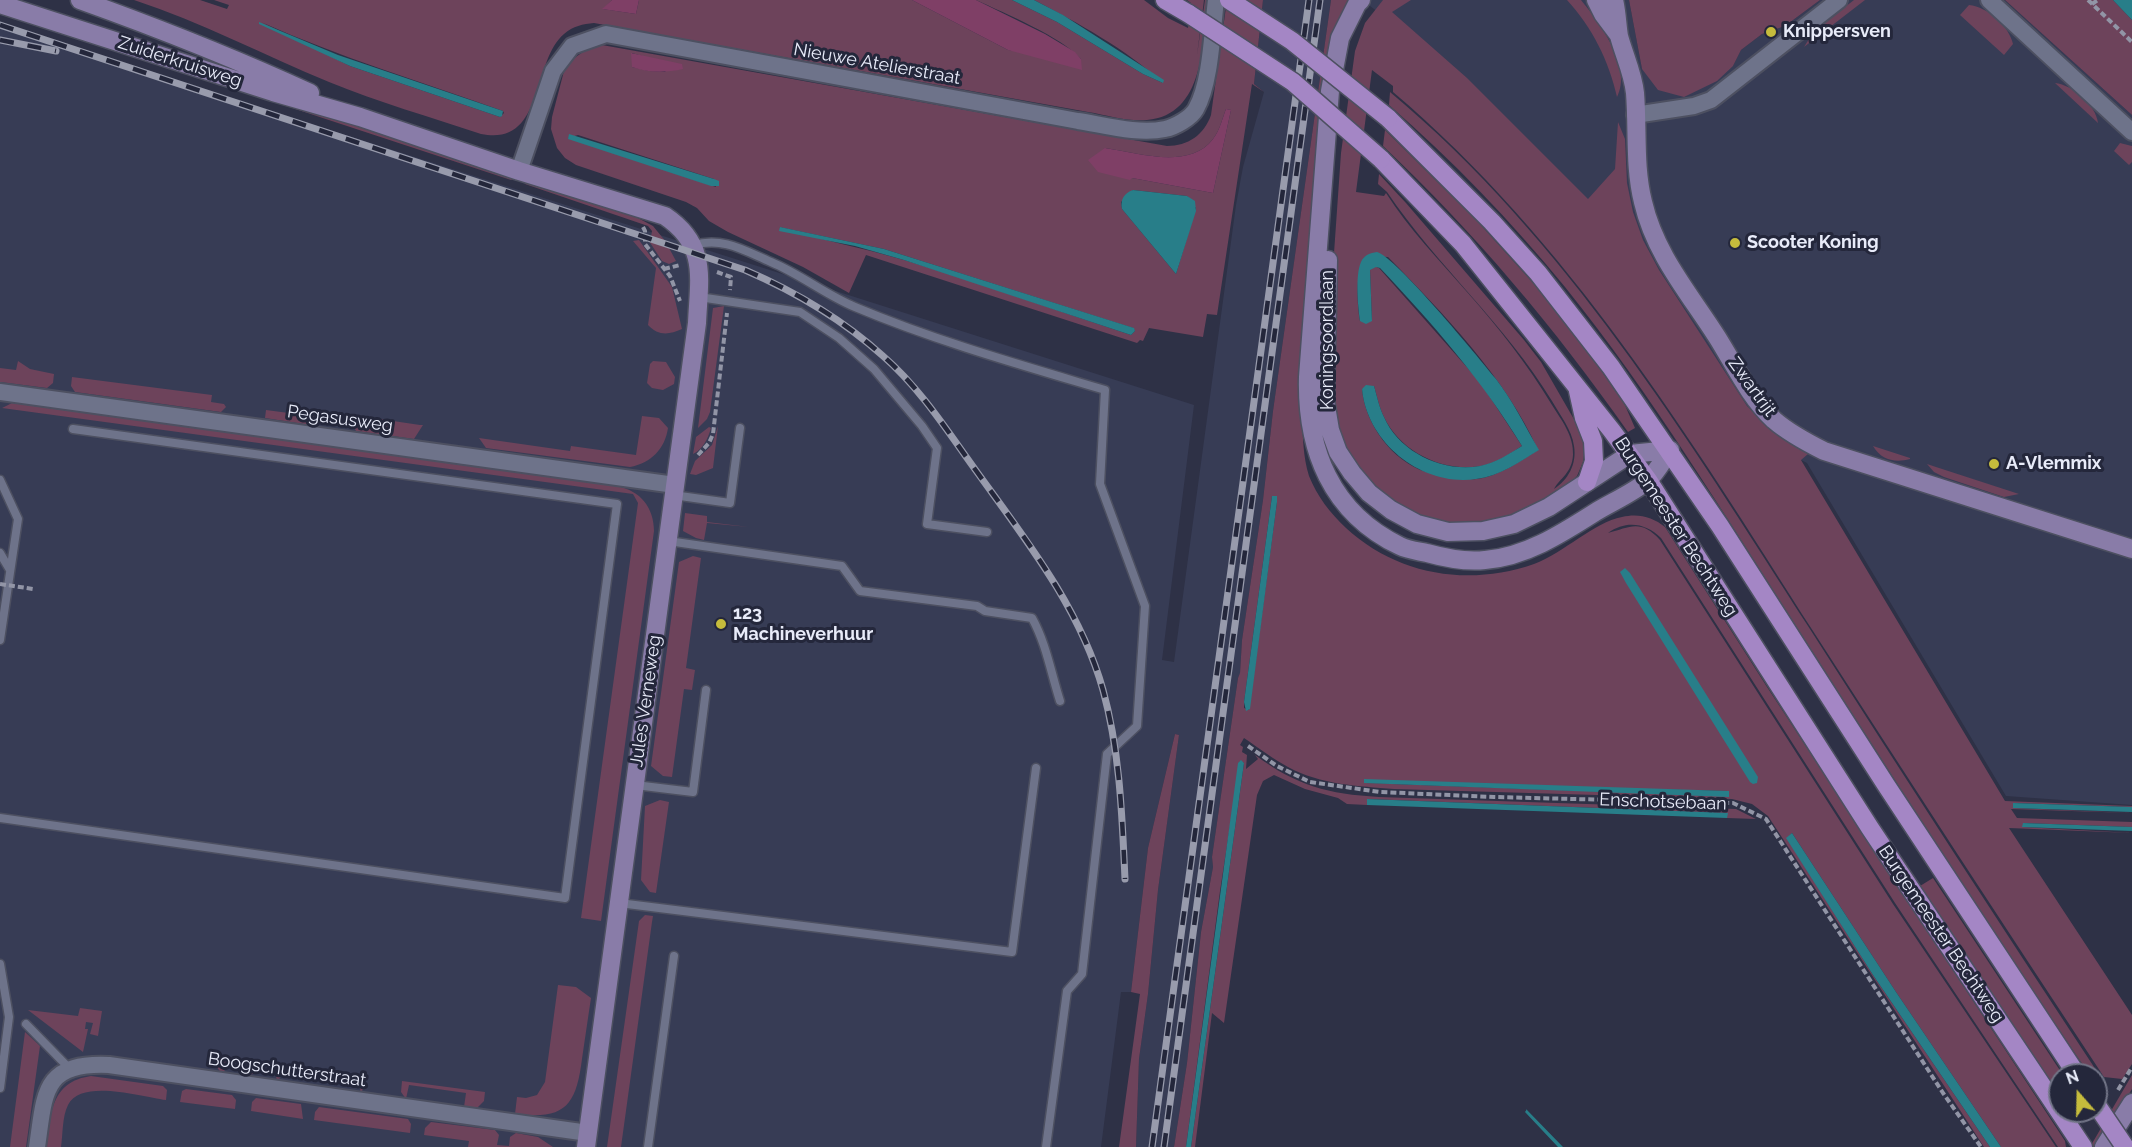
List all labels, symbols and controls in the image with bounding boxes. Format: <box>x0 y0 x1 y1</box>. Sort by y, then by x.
place label: Knippersven <box>1783 21 1891 43</box>
marker: Knippersven <box>1764 25 1778 39</box>
street label: Zuiderkruisweg <box>115 32 245 92</box>
street label: Nieuwe Atelierstraat <box>792 39 962 89</box>
place label: Scooter Koning <box>1747 232 1879 254</box>
marker: Scooter Koning <box>1728 236 1742 250</box>
street label: Koningsoordlaan <box>1317 270 1339 410</box>
street label: Zwartrijt <box>1723 353 1781 421</box>
street label: Pegasusweg <box>286 401 394 437</box>
street label: Burgemeester Bechtweg <box>1610 433 1742 621</box>
place label: A-Vlemmix <box>2006 453 2101 475</box>
marker: A-Vlemmix <box>1987 457 2001 471</box>
place label: 123 Machineverhuur <box>733 603 873 646</box>
marker: 123 Machineverhuur <box>714 617 728 631</box>
street label: Jules Verneweg <box>626 634 666 768</box>
street label: Enschotsebaan <box>1599 789 1727 815</box>
street label: Burgemeester Bechtweg <box>1874 841 2008 1027</box>
street label: Boogschutterstraat <box>206 1048 368 1092</box>
north arrow <box>2048 1063 2108 1123</box>
text: N <box>2063 1066 2081 1089</box>

